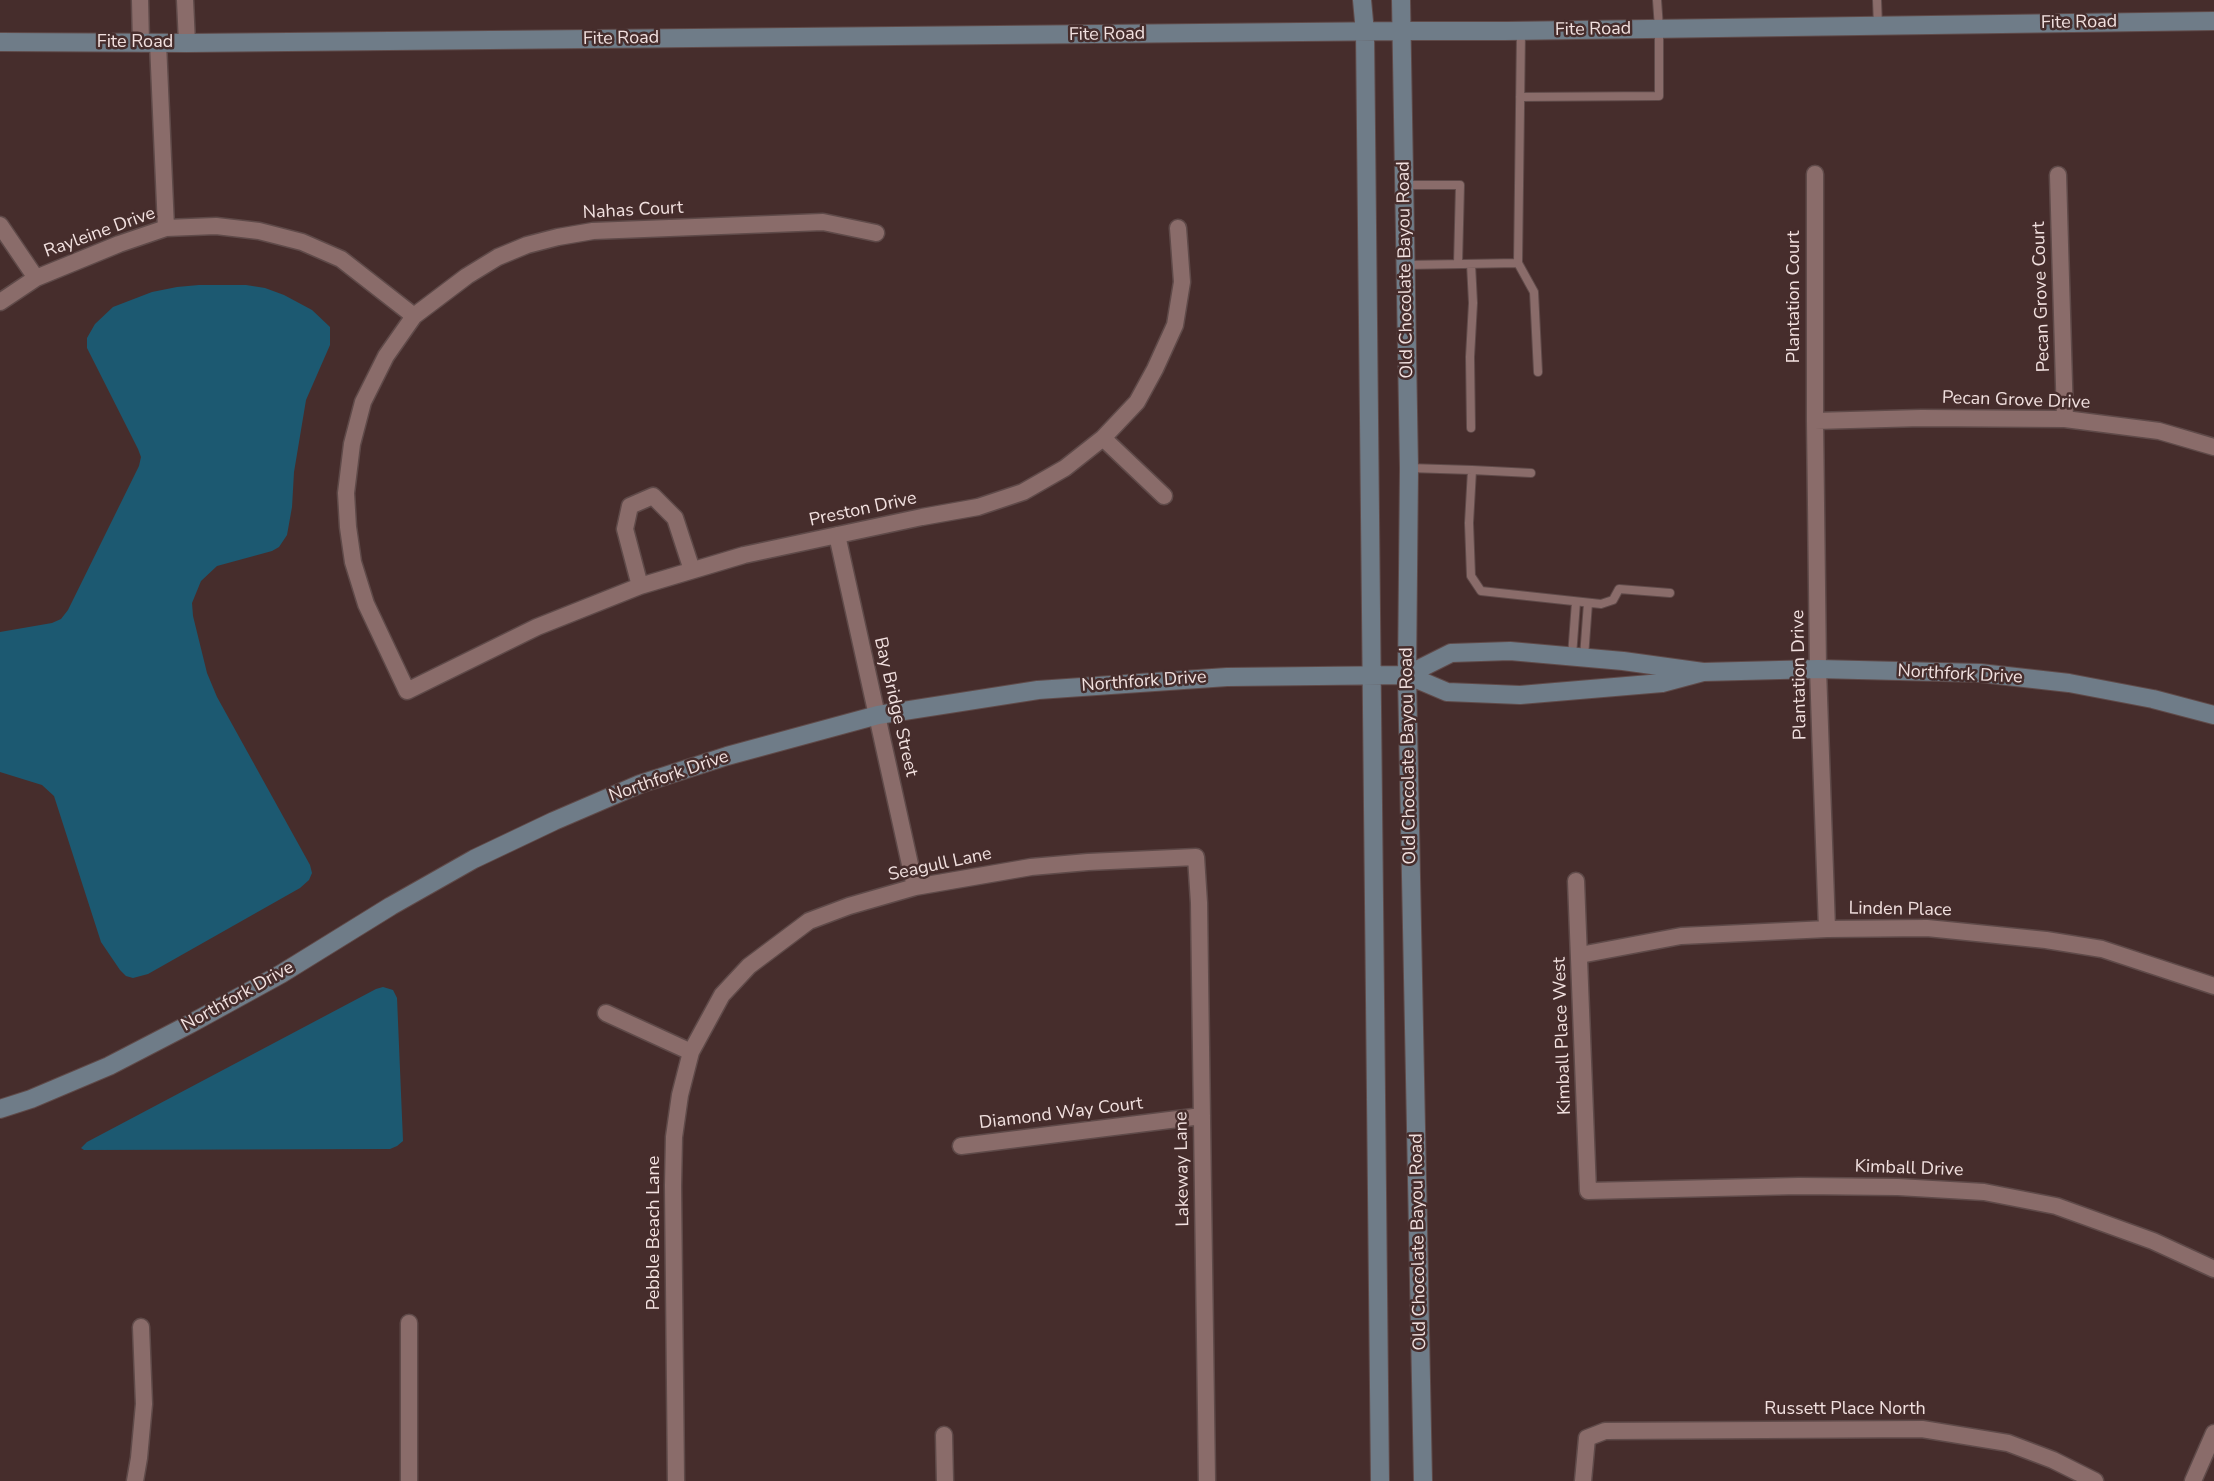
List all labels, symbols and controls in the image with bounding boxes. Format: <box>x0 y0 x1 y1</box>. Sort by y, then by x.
street label: Fite Road <box>2041 12 2117 34</box>
street label: Fite Road <box>1555 19 1631 41</box>
street label: Fite Road <box>1069 24 1145 46</box>
street label: Fite Road <box>583 28 659 50</box>
street label: Fite Road <box>97 32 173 54</box>
street label: Old Chocolate Bayou Road <box>1393 161 1419 379</box>
street label: Nahas Court <box>582 198 684 224</box>
street label: Rayleine Drive <box>41 203 159 263</box>
street label: Pecan Grove Court <box>2029 221 2055 373</box>
street label: Plantation Court <box>1784 231 1806 363</box>
street label: Pecan Grove Drive <box>1941 388 2091 414</box>
street label: Preston Drive <box>807 488 919 532</box>
street label: Plantation Drive <box>1788 610 1812 740</box>
street label: Bay Bridge Street <box>868 635 922 779</box>
street label: Old Chocolate Bayou Road <box>1396 647 1422 865</box>
street label: Northfork Drive <box>1897 661 2023 689</box>
street label: Northfork Drive <box>1081 667 1207 697</box>
street label: Northfork Drive <box>606 746 732 808</box>
street label: Seagull Lane <box>886 843 994 887</box>
street label: Linden Place <box>1848 898 1952 922</box>
street label: Northfork Drive <box>178 957 298 1037</box>
street label: Kimball Place West <box>1549 957 1577 1115</box>
street label: Diamond Way Court <box>978 1093 1144 1135</box>
street label: Lakeway Lane <box>1171 1111 1195 1227</box>
street label: Old Chocolate Bayou Road <box>1406 1133 1432 1351</box>
street label: Pebble Beach Lane <box>644 1156 666 1310</box>
street label: Kimball Drive <box>1854 1156 1964 1182</box>
street label: Russett Place North <box>1764 1399 1926 1421</box>

